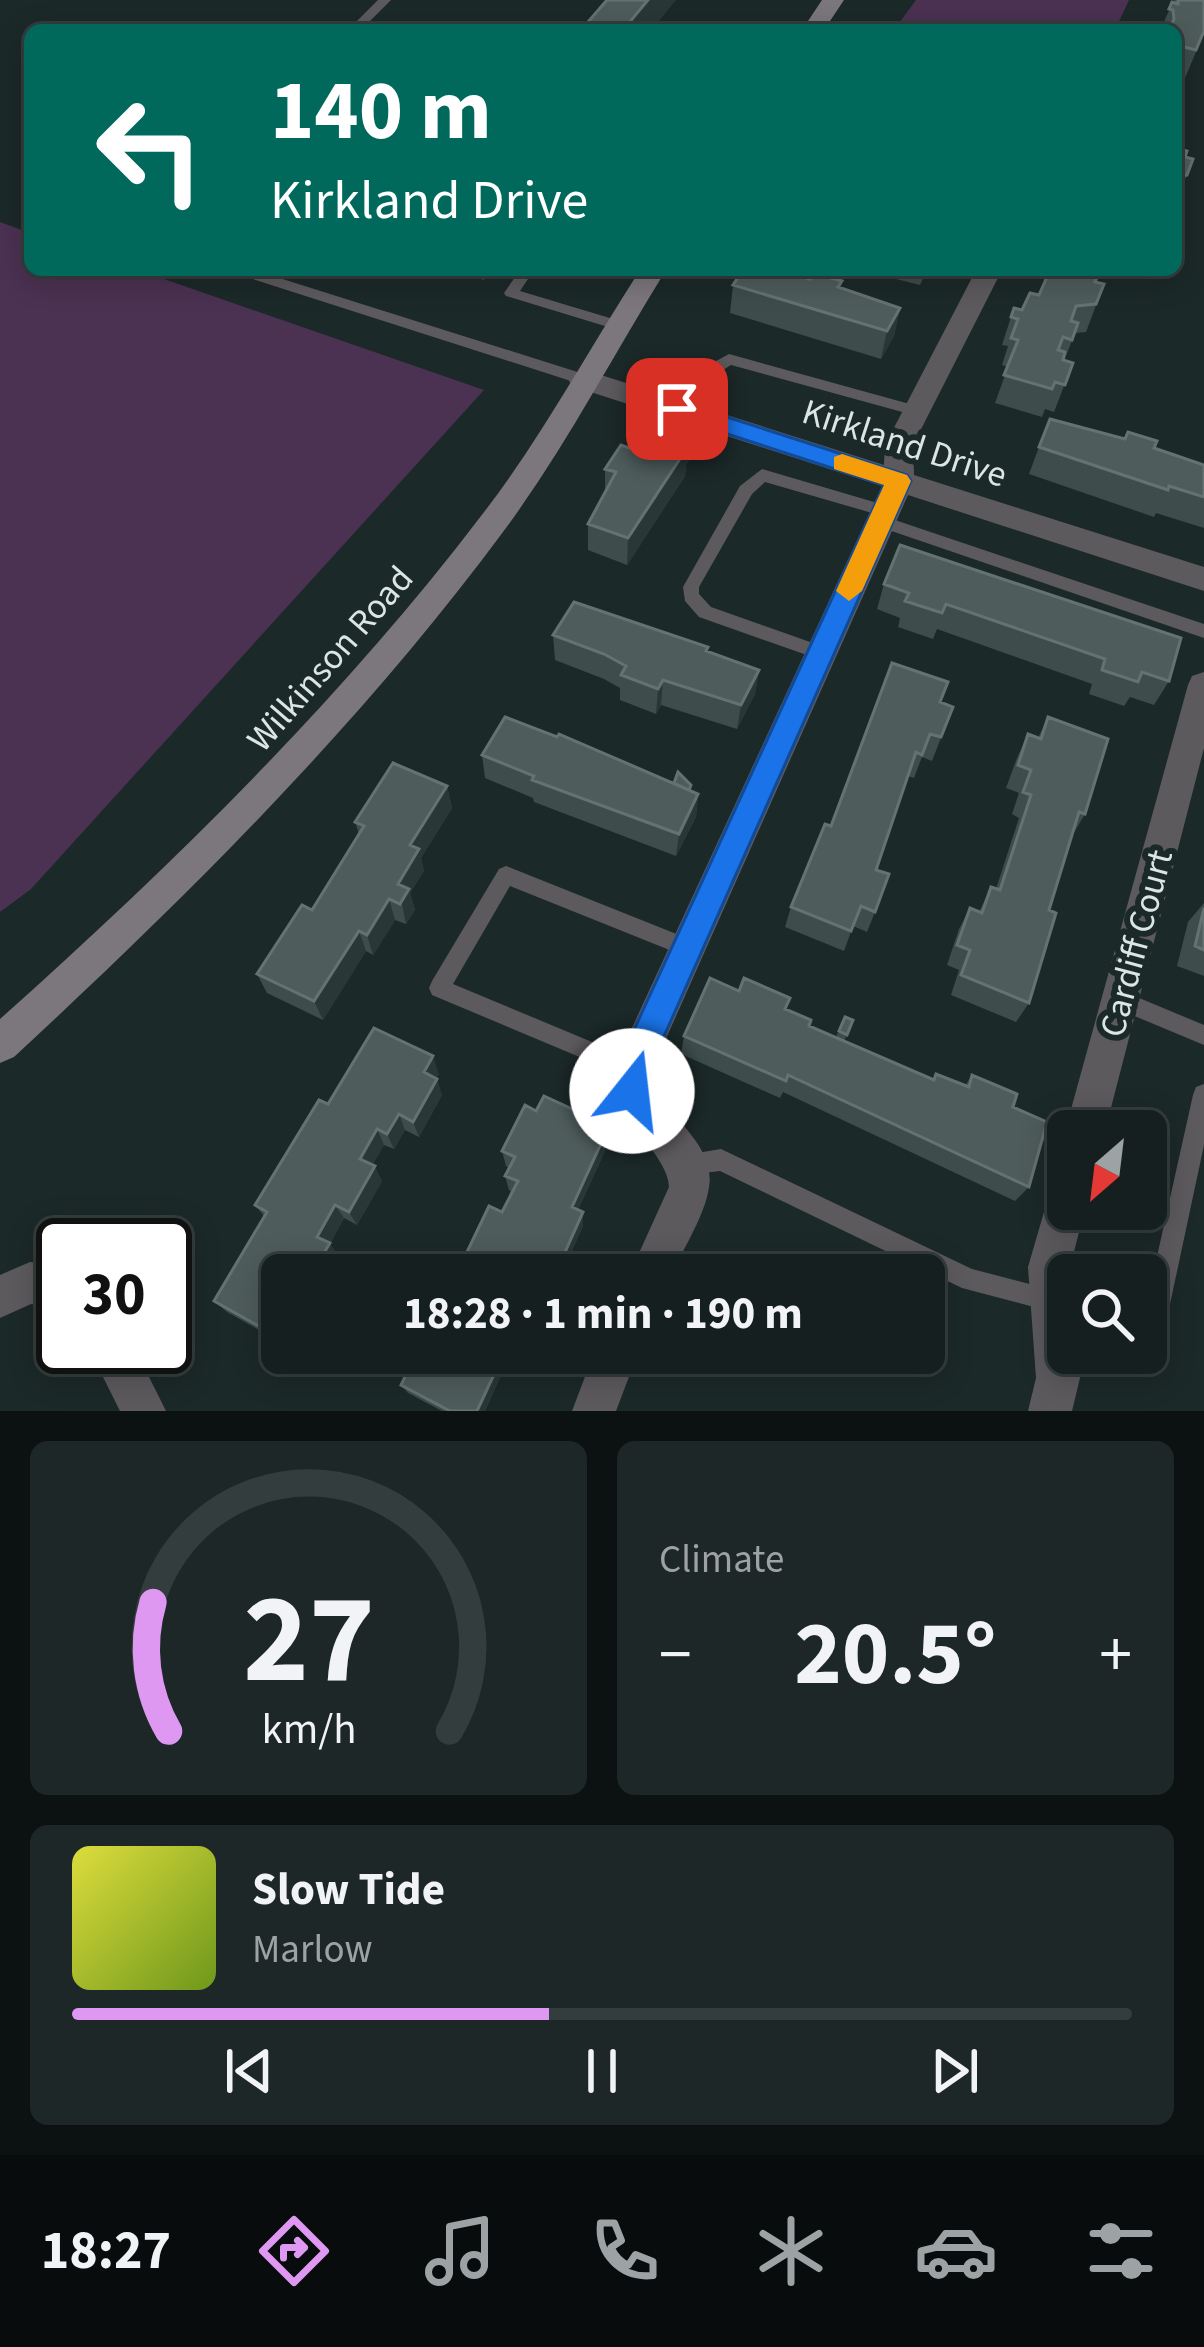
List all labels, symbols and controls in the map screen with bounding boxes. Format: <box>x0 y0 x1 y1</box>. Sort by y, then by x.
text: 140 m <box>270 52 492 172</box>
icon: left <box>72 72 228 228</box>
text: Kirkland Drive <box>270 163 588 240</box>
pin <box>626 358 728 460</box>
icon: arrive <box>644 376 710 442</box>
street label: Kirkland Drive <box>796 386 1013 500</box>
street label: Wilkinson Road <box>235 555 425 763</box>
street label: Cardiff Court <box>1087 844 1186 1043</box>
position arrow <box>569 1028 695 1154</box>
north arrow <box>1047 1110 1167 1230</box>
map controls <box>1047 1110 1167 1374</box>
speed limit sign: 30 <box>36 1218 192 1374</box>
button: search <box>1047 1254 1167 1374</box>
text: 18:28 · 1 min · 190 m <box>403 1282 803 1346</box>
text: Climate <box>659 1532 784 1588</box>
text: 27 <box>243 1552 374 1730</box>
text: 20.5° <box>794 1591 997 1719</box>
text: − <box>659 1608 692 1702</box>
text: + <box>1099 1608 1132 1702</box>
text: km/h <box>261 1699 356 1760</box>
text: Slow Tide <box>252 1858 445 1922</box>
text: Marlow <box>252 1922 373 1978</box>
icon: previous <box>216 2038 282 2104</box>
icon: pause <box>569 2038 635 2104</box>
icon: next <box>922 2038 988 2104</box>
icon: directions <box>252 2209 336 2293</box>
icon: music <box>418 2209 502 2293</box>
icon: phone <box>583 2209 667 2293</box>
icon: climate <box>749 2209 833 2293</box>
icon: car <box>914 2209 998 2293</box>
icon: filters <box>1079 2209 1163 2293</box>
text: 18:27 <box>41 2213 171 2290</box>

